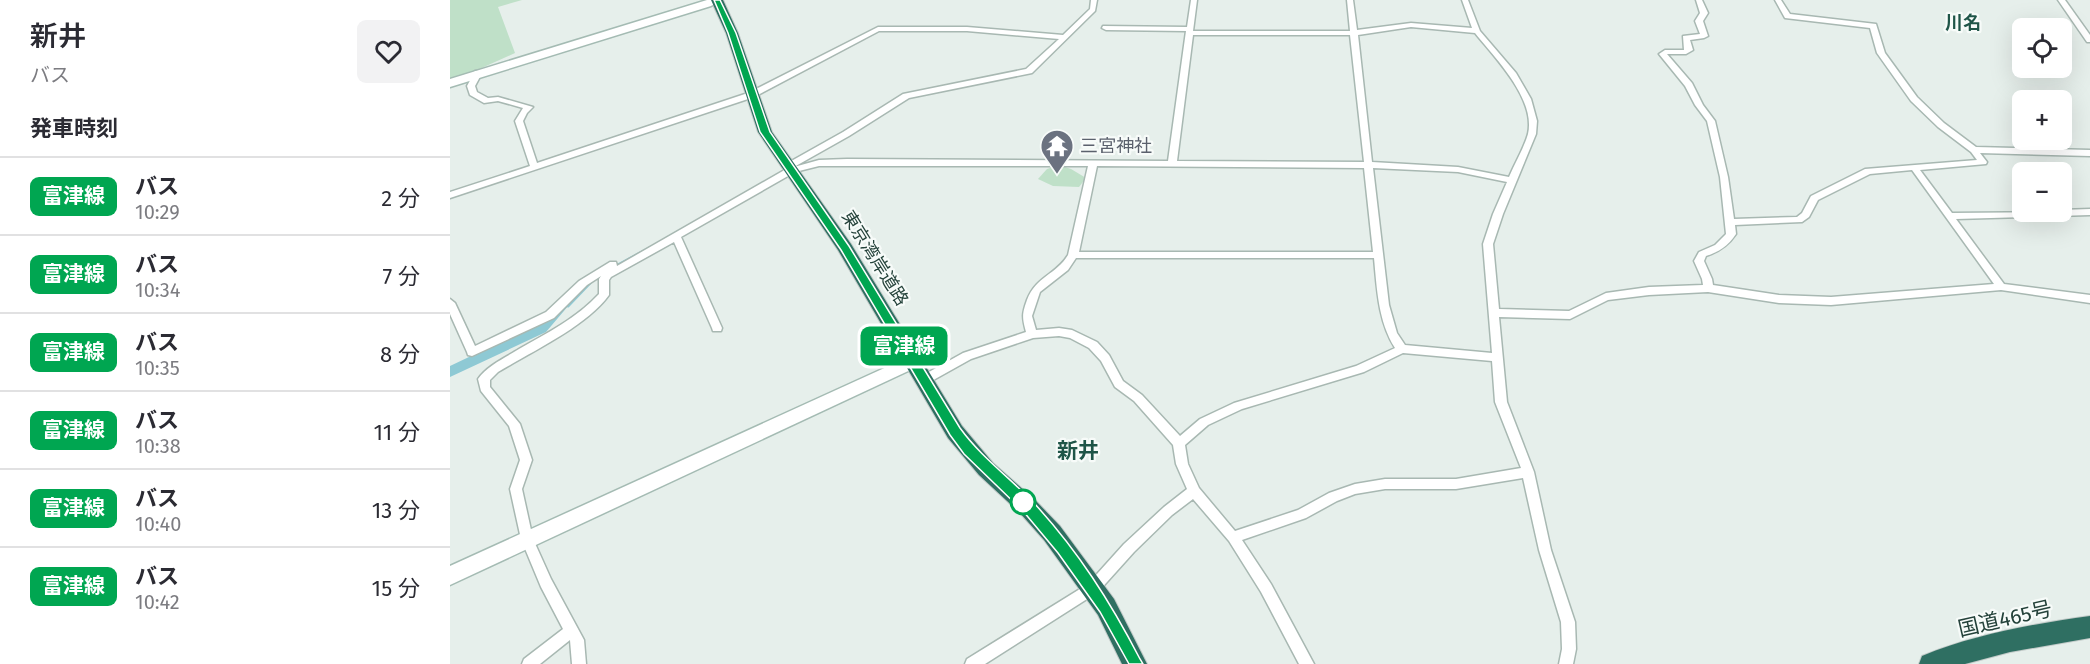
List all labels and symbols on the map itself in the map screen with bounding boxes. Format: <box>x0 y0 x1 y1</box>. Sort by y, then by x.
district label: 川名 <box>1945 12 1981 34</box>
temple icon: 三宮神社 <box>1039 128 1075 175</box>
place label: 三宮神社 <box>1080 135 1152 157</box>
street label: 東京湾岸道路 <box>837 206 913 310</box>
line badge: 富津線 <box>870 326 938 366</box>
district label: 新井 <box>1057 438 1099 464</box>
unlabelled marker <box>1010 489 1036 515</box>
street label: 国道465号 <box>1955 596 2055 642</box>

